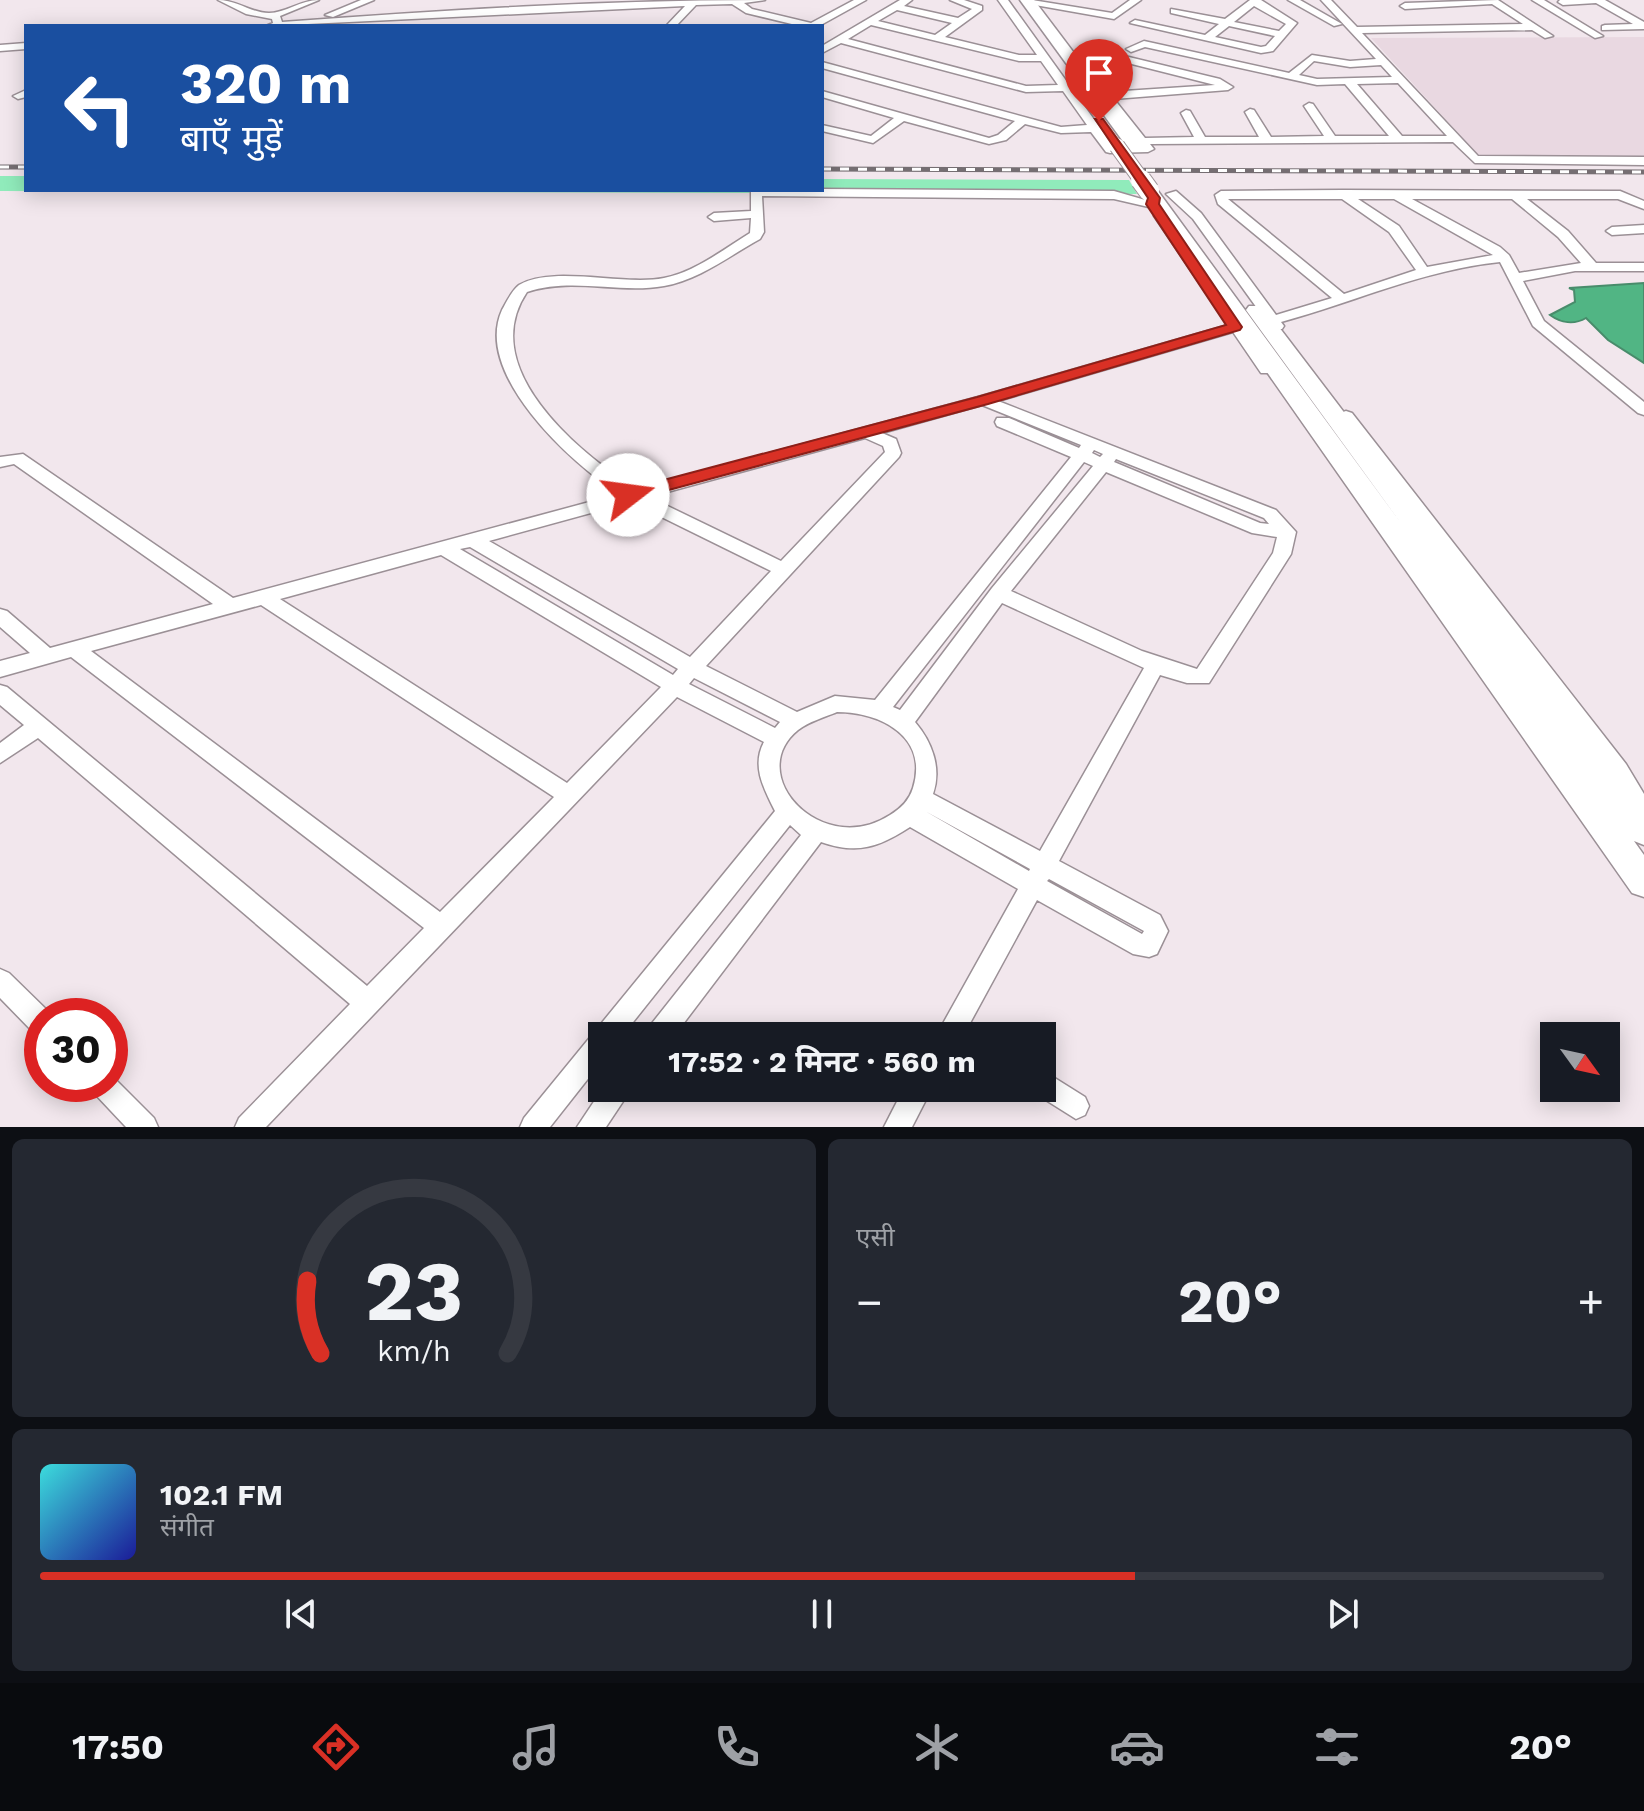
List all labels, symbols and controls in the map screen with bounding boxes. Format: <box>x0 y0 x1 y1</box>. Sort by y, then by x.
pin <box>1065 39 1133 121</box>
text: 320 m <box>180 51 351 117</box>
icon: arrive <box>1077 51 1121 95</box>
icon: left <box>48 56 152 160</box>
text: बाएँ मुड़ें <box>180 118 283 160</box>
position arrow <box>586 453 670 537</box>
speed limit sign: 30 <box>24 998 128 1102</box>
north arrow <box>1540 1022 1620 1102</box>
map controls <box>1540 1022 1620 1102</box>
text: 17:52 · 2 मिनट · 560 m <box>668 1044 976 1079</box>
text: एसी <box>856 1222 895 1252</box>
text: 23 <box>365 1243 463 1340</box>
text: 20° <box>1178 1266 1282 1337</box>
text: − <box>856 1276 883 1328</box>
text: + <box>1577 1276 1604 1328</box>
text: km/h <box>377 1334 451 1368</box>
text: 102.1 FM <box>160 1477 283 1512</box>
text: संगीत <box>160 1512 214 1542</box>
icon: previous <box>279 1592 323 1636</box>
icon: pause <box>800 1592 844 1636</box>
icon: next <box>1321 1592 1365 1636</box>
icon: directions <box>308 1719 364 1775</box>
icon: music <box>508 1719 564 1775</box>
icon: phone <box>709 1719 765 1775</box>
icon: climate <box>909 1719 965 1775</box>
icon: car <box>1109 1719 1165 1775</box>
icon: filters <box>1309 1719 1365 1775</box>
text: 17:50 <box>72 1726 164 1768</box>
text: 20° <box>1509 1726 1572 1768</box>

